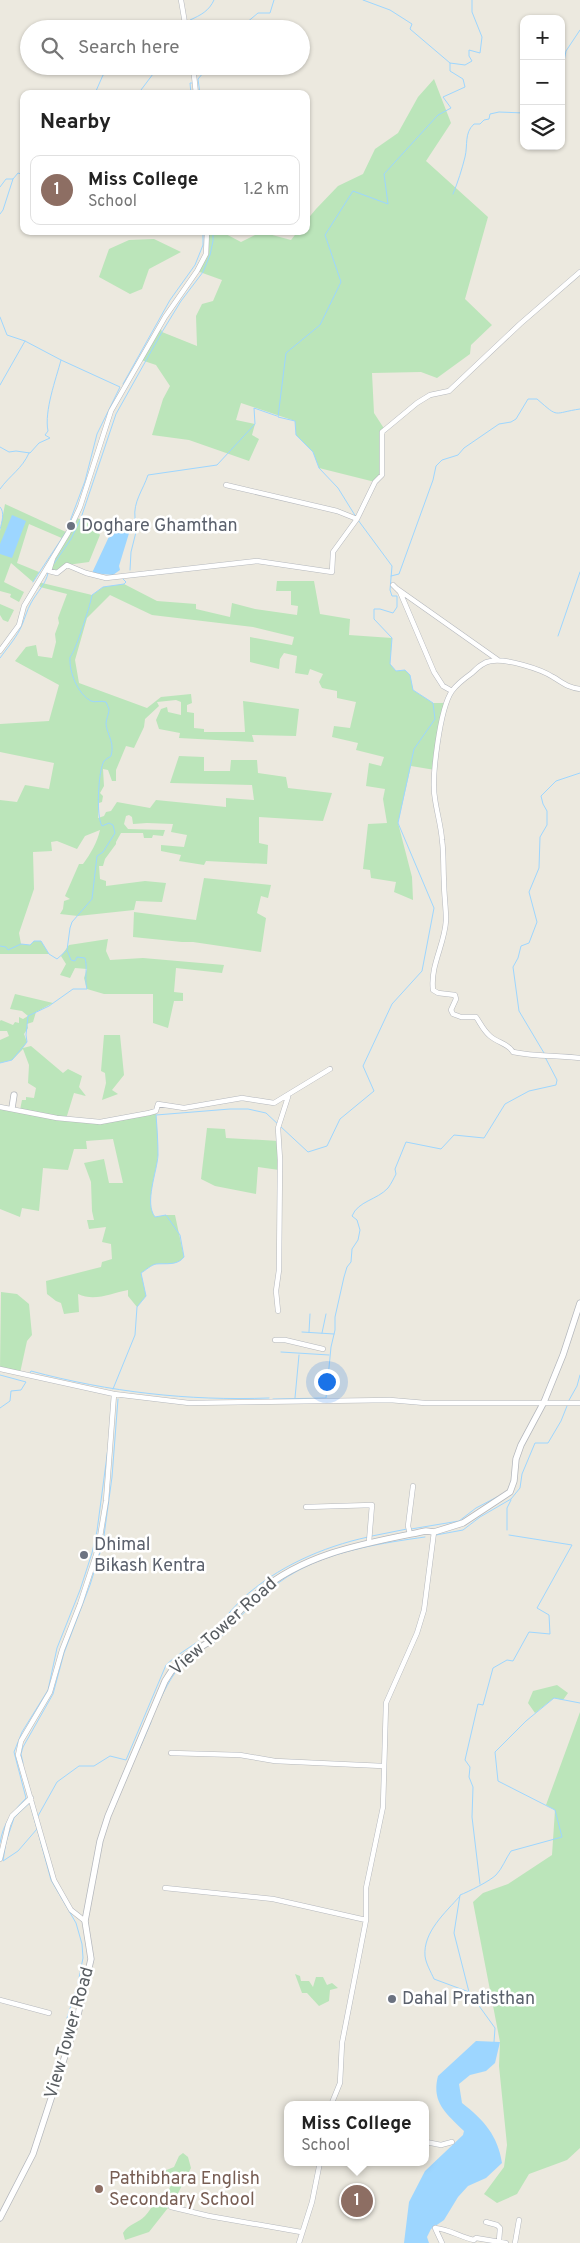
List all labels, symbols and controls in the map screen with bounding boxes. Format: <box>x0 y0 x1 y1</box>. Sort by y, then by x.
map controls <box>520 15 565 150</box>
button: + <box>520 15 565 60</box>
search box <box>20 20 310 75</box>
icon: search <box>38 34 66 62</box>
text: Search here <box>78 36 180 60</box>
button: − <box>520 60 565 105</box>
button: layers <box>520 105 565 150</box>
text: Nearby <box>40 109 111 136</box>
text: Miss College <box>88 168 198 192</box>
text: 1 <box>54 180 60 200</box>
text: 1.2 km <box>244 180 289 200</box>
text: School <box>88 192 137 212</box>
place label: Doghare Ghamthan <box>81 515 238 538</box>
marker: Doghare Ghamthan <box>65 520 77 532</box>
your location <box>314 1369 340 1395</box>
place label: Dhimal Bikash Kentra <box>94 1534 205 1578</box>
marker: Dhimal Bikash Kentra <box>78 1549 90 1561</box>
street label: View Tower Road <box>166 1573 282 1681</box>
street label: View Tower Road <box>40 1964 100 2102</box>
place label: Dahal Pratisthan <box>402 1988 535 2011</box>
marker: Dahal Pratisthan <box>386 1993 398 2005</box>
popup <box>284 2101 429 2166</box>
text: Miss College <box>301 2112 412 2136</box>
text: School <box>301 2136 350 2156</box>
place label: Pathibhara English Secondary School <box>109 2168 260 2212</box>
pin: 1 <box>341 2182 373 2220</box>
marker: Pathibhara English Secondary School <box>93 2183 105 2195</box>

